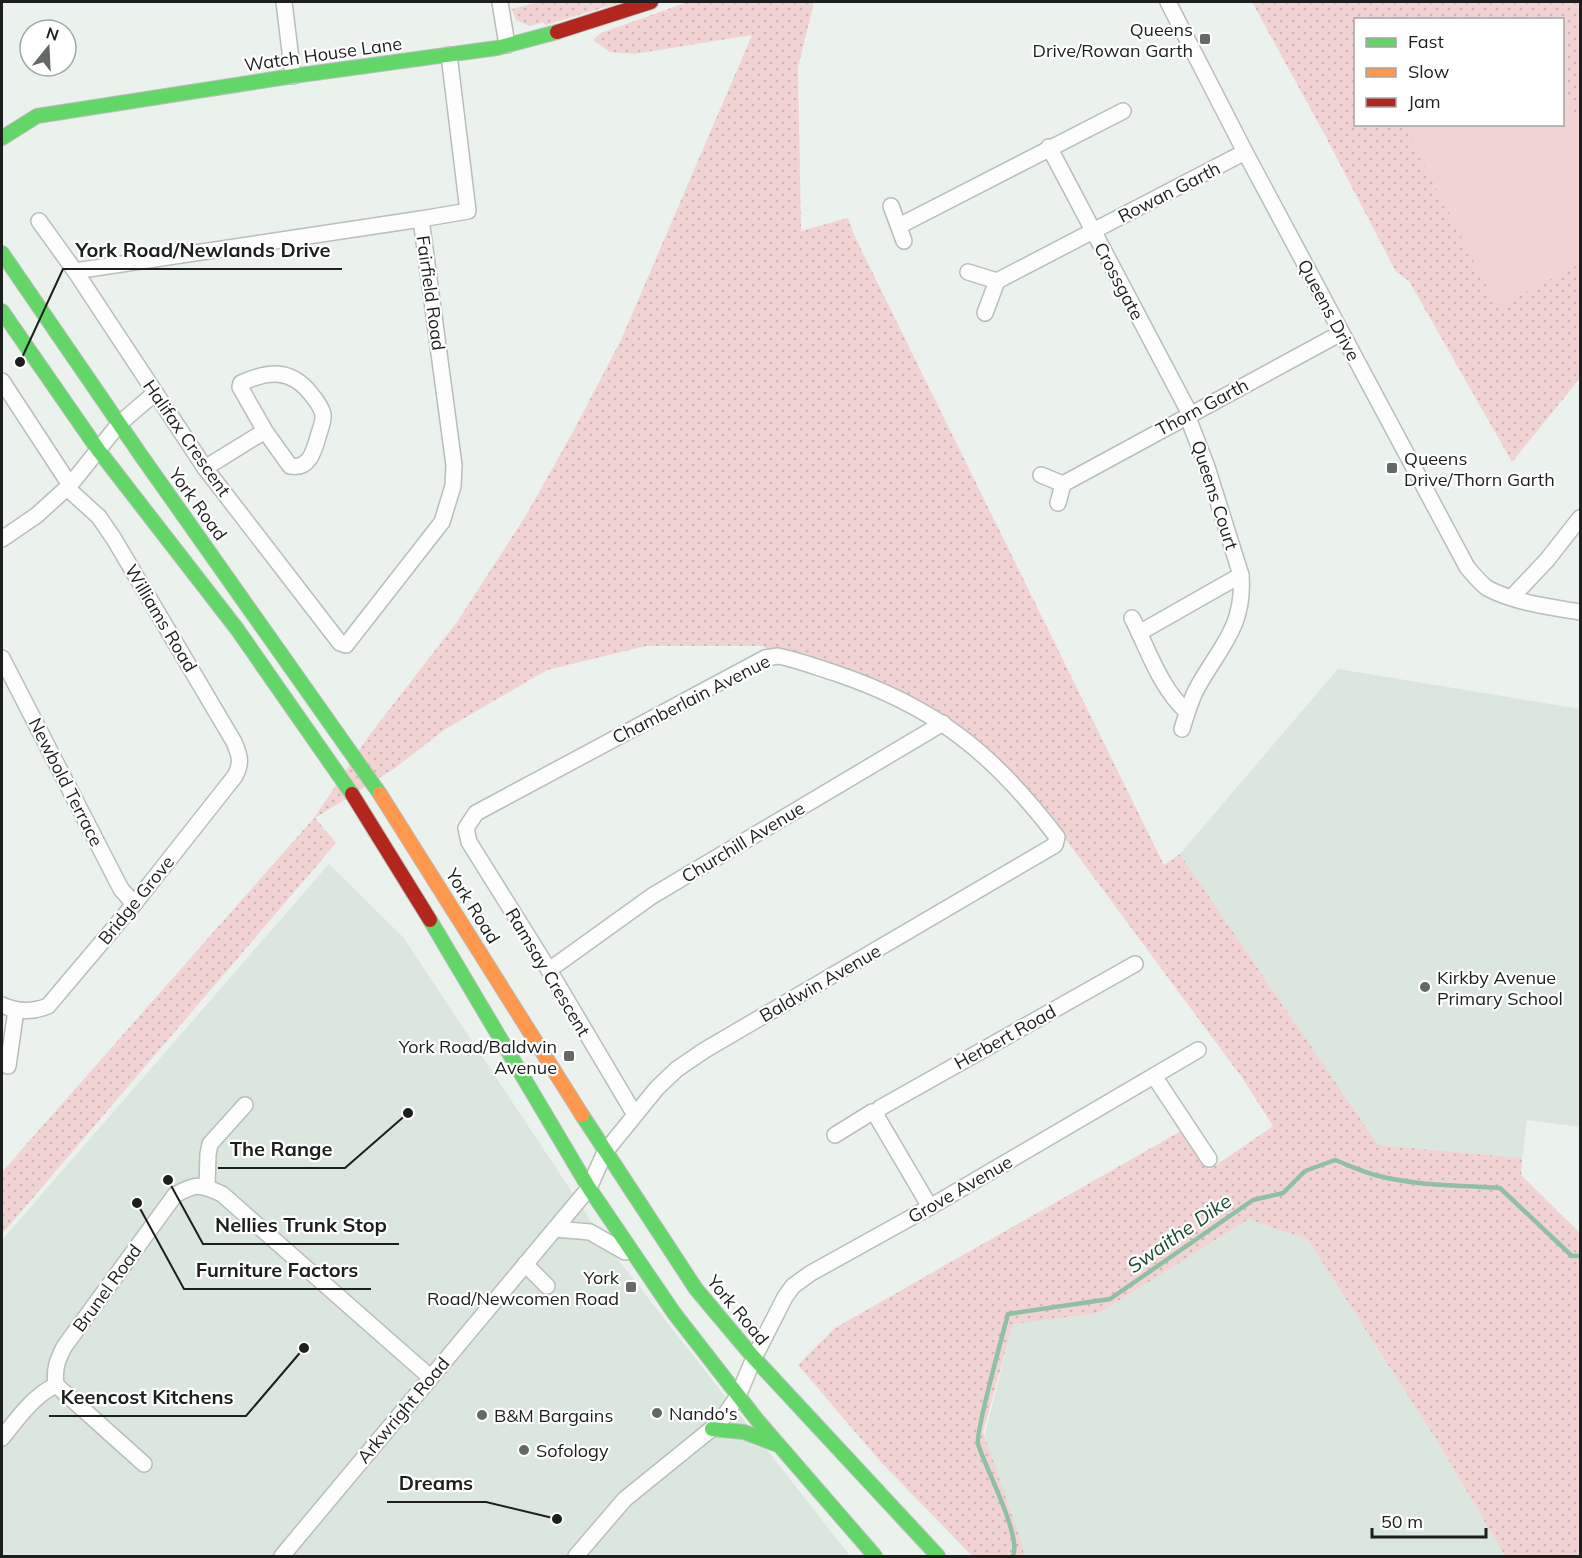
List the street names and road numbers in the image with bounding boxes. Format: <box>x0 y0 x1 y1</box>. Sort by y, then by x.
street label: Watch House Lane <box>243 32 403 76</box>
street label: Rowan Garth <box>1114 156 1224 228</box>
street label: Fairfield Road <box>412 234 450 352</box>
street label: Crossgate <box>1089 238 1149 324</box>
street label: Queens Drive <box>1293 255 1365 365</box>
street label: Thorn Garth <box>1152 373 1252 441</box>
street label: Halifax Crescent <box>138 375 236 501</box>
street label: Queens Court <box>1186 437 1244 553</box>
street label: York Road <box>163 462 232 545</box>
street label: Williams Road <box>120 560 202 676</box>
street label: Chamberlain Avenue <box>608 649 774 749</box>
street label: Newbold Terrace <box>24 714 108 850</box>
street label: Churchill Avenue <box>677 796 809 888</box>
street label: Bridge Grove <box>93 851 179 949</box>
street label: York Road <box>440 863 505 948</box>
street label: Ramsay Crescent <box>501 904 595 1040</box>
street label: Baldwin Avenue <box>755 939 885 1027</box>
street label: Herbert Road <box>950 1000 1060 1074</box>
street label: Grove Avenue <box>904 1150 1016 1228</box>
street label: Brunel Road <box>68 1240 146 1336</box>
street label: York Road <box>701 1270 774 1350</box>
street label: Arkwright Road <box>352 1352 454 1468</box>

